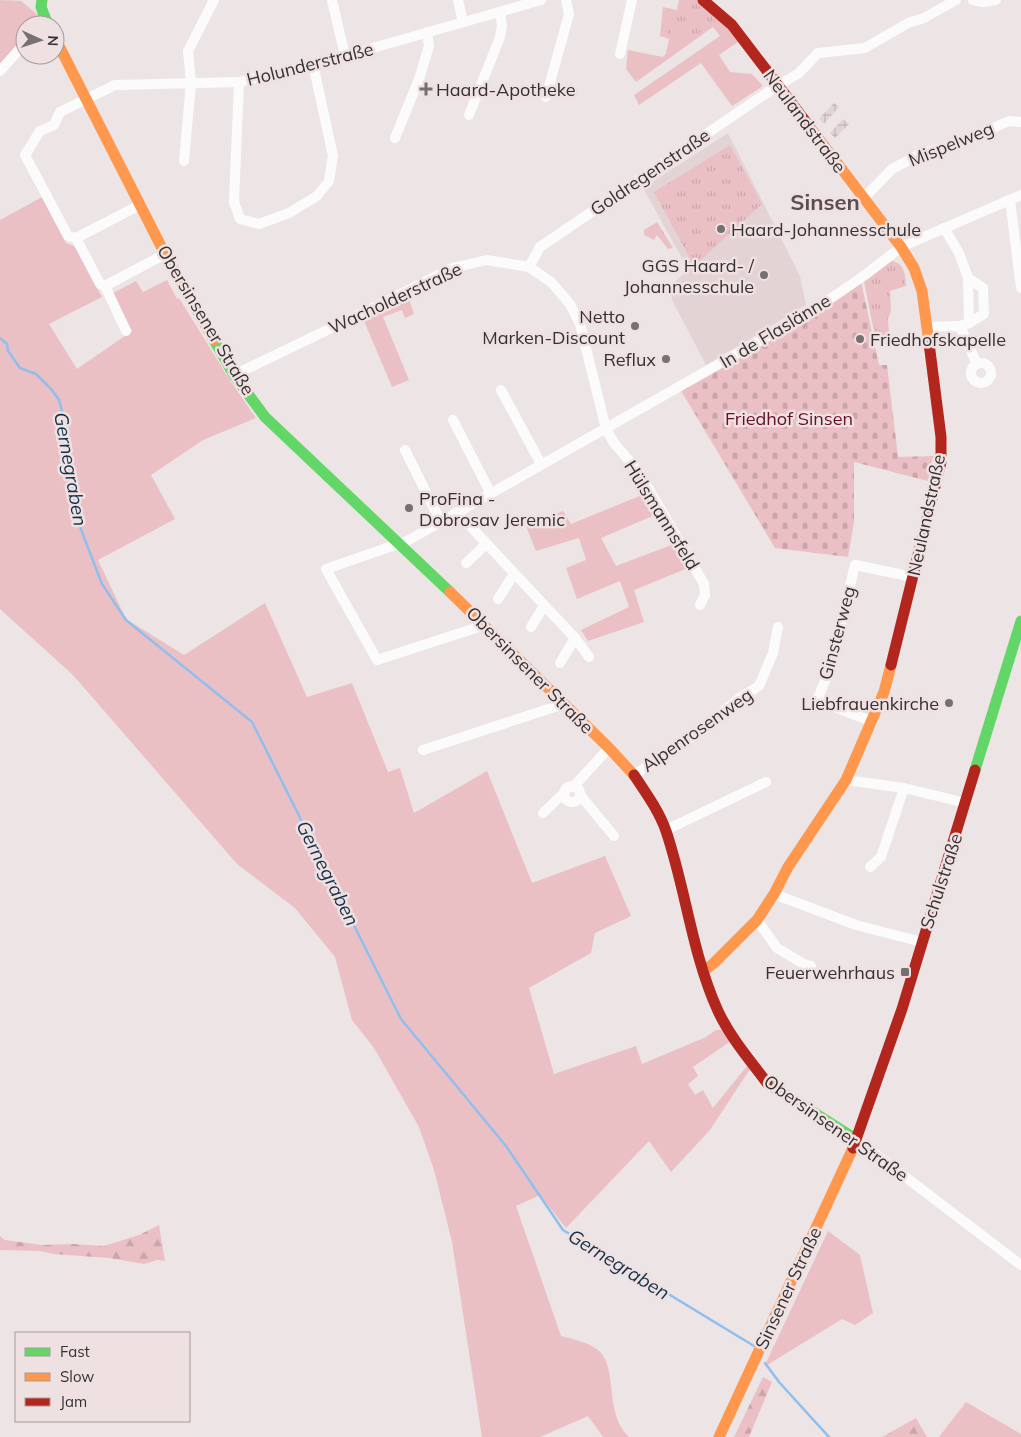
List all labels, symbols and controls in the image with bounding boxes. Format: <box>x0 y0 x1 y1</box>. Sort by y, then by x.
north arrow <box>15 15 65 65</box>
text: N <box>44 35 62 46</box>
street label: Holunderstraße <box>244 37 376 91</box>
street label: Neulandstraße <box>759 65 851 177</box>
place label: Haard-Apotheke <box>436 78 576 101</box>
marker: Haard-Apotheke <box>420 83 432 95</box>
street label: Mispelweg <box>905 117 997 171</box>
street label: Goldregenstraße <box>586 123 714 221</box>
district label: Sinsen <box>790 188 860 216</box>
place label: Haard-Johannesschule <box>731 218 921 241</box>
marker: Haard-Johannesschule <box>715 223 727 235</box>
street label: Obersinsener Straße <box>152 241 260 399</box>
place label: GGS Haard- / Johannesschule <box>624 254 755 298</box>
street label: Wacholderstraße <box>325 257 465 339</box>
marker: GGS Haard- / Johannesschule <box>758 269 770 281</box>
street label: In de Flaslänne <box>715 289 835 373</box>
place label: Netto Marken-Discount <box>482 305 625 349</box>
marker: Netto Marken-Discount <box>629 320 641 332</box>
place label: Friedhofskapelle <box>870 328 1006 351</box>
marker: Friedhofskapelle <box>854 333 866 345</box>
place label: Reflux <box>604 348 656 371</box>
marker: Reflux <box>660 353 672 365</box>
park label: Friedhof Sinsen <box>725 407 853 430</box>
water label: Gernegraben <box>49 410 93 528</box>
street label: Neulandstraße <box>902 452 950 578</box>
street label: Hülsmannsfeld <box>619 456 705 574</box>
place label: ProFina - Dobrosav Jeremic <box>419 487 565 531</box>
marker: ProFina - Dobrosav Jeremic <box>403 502 415 514</box>
street label: Ginsterweg <box>813 584 861 682</box>
street label: Obersinsener Straße <box>461 601 599 739</box>
street label: Alpenrosenweg <box>637 683 757 777</box>
place label: Liebfrauenkirche <box>801 692 939 715</box>
marker: Liebfrauenkirche <box>943 697 955 709</box>
water label: Gernegraben <box>291 816 365 930</box>
street label: Schulstraße <box>915 830 967 932</box>
place label: Feuerwehrhaus <box>765 961 895 984</box>
marker: Feuerwehrhaus <box>899 966 911 978</box>
street label: Obersinsener Straße <box>759 1070 913 1186</box>
water label: Gernegraben <box>564 1223 674 1305</box>
street label: Sinsener Straße <box>750 1223 826 1353</box>
legend <box>15 1332 190 1422</box>
text: Fast <box>60 1342 90 1361</box>
text: Slow <box>60 1367 94 1386</box>
text: Jam <box>60 1392 87 1411</box>

